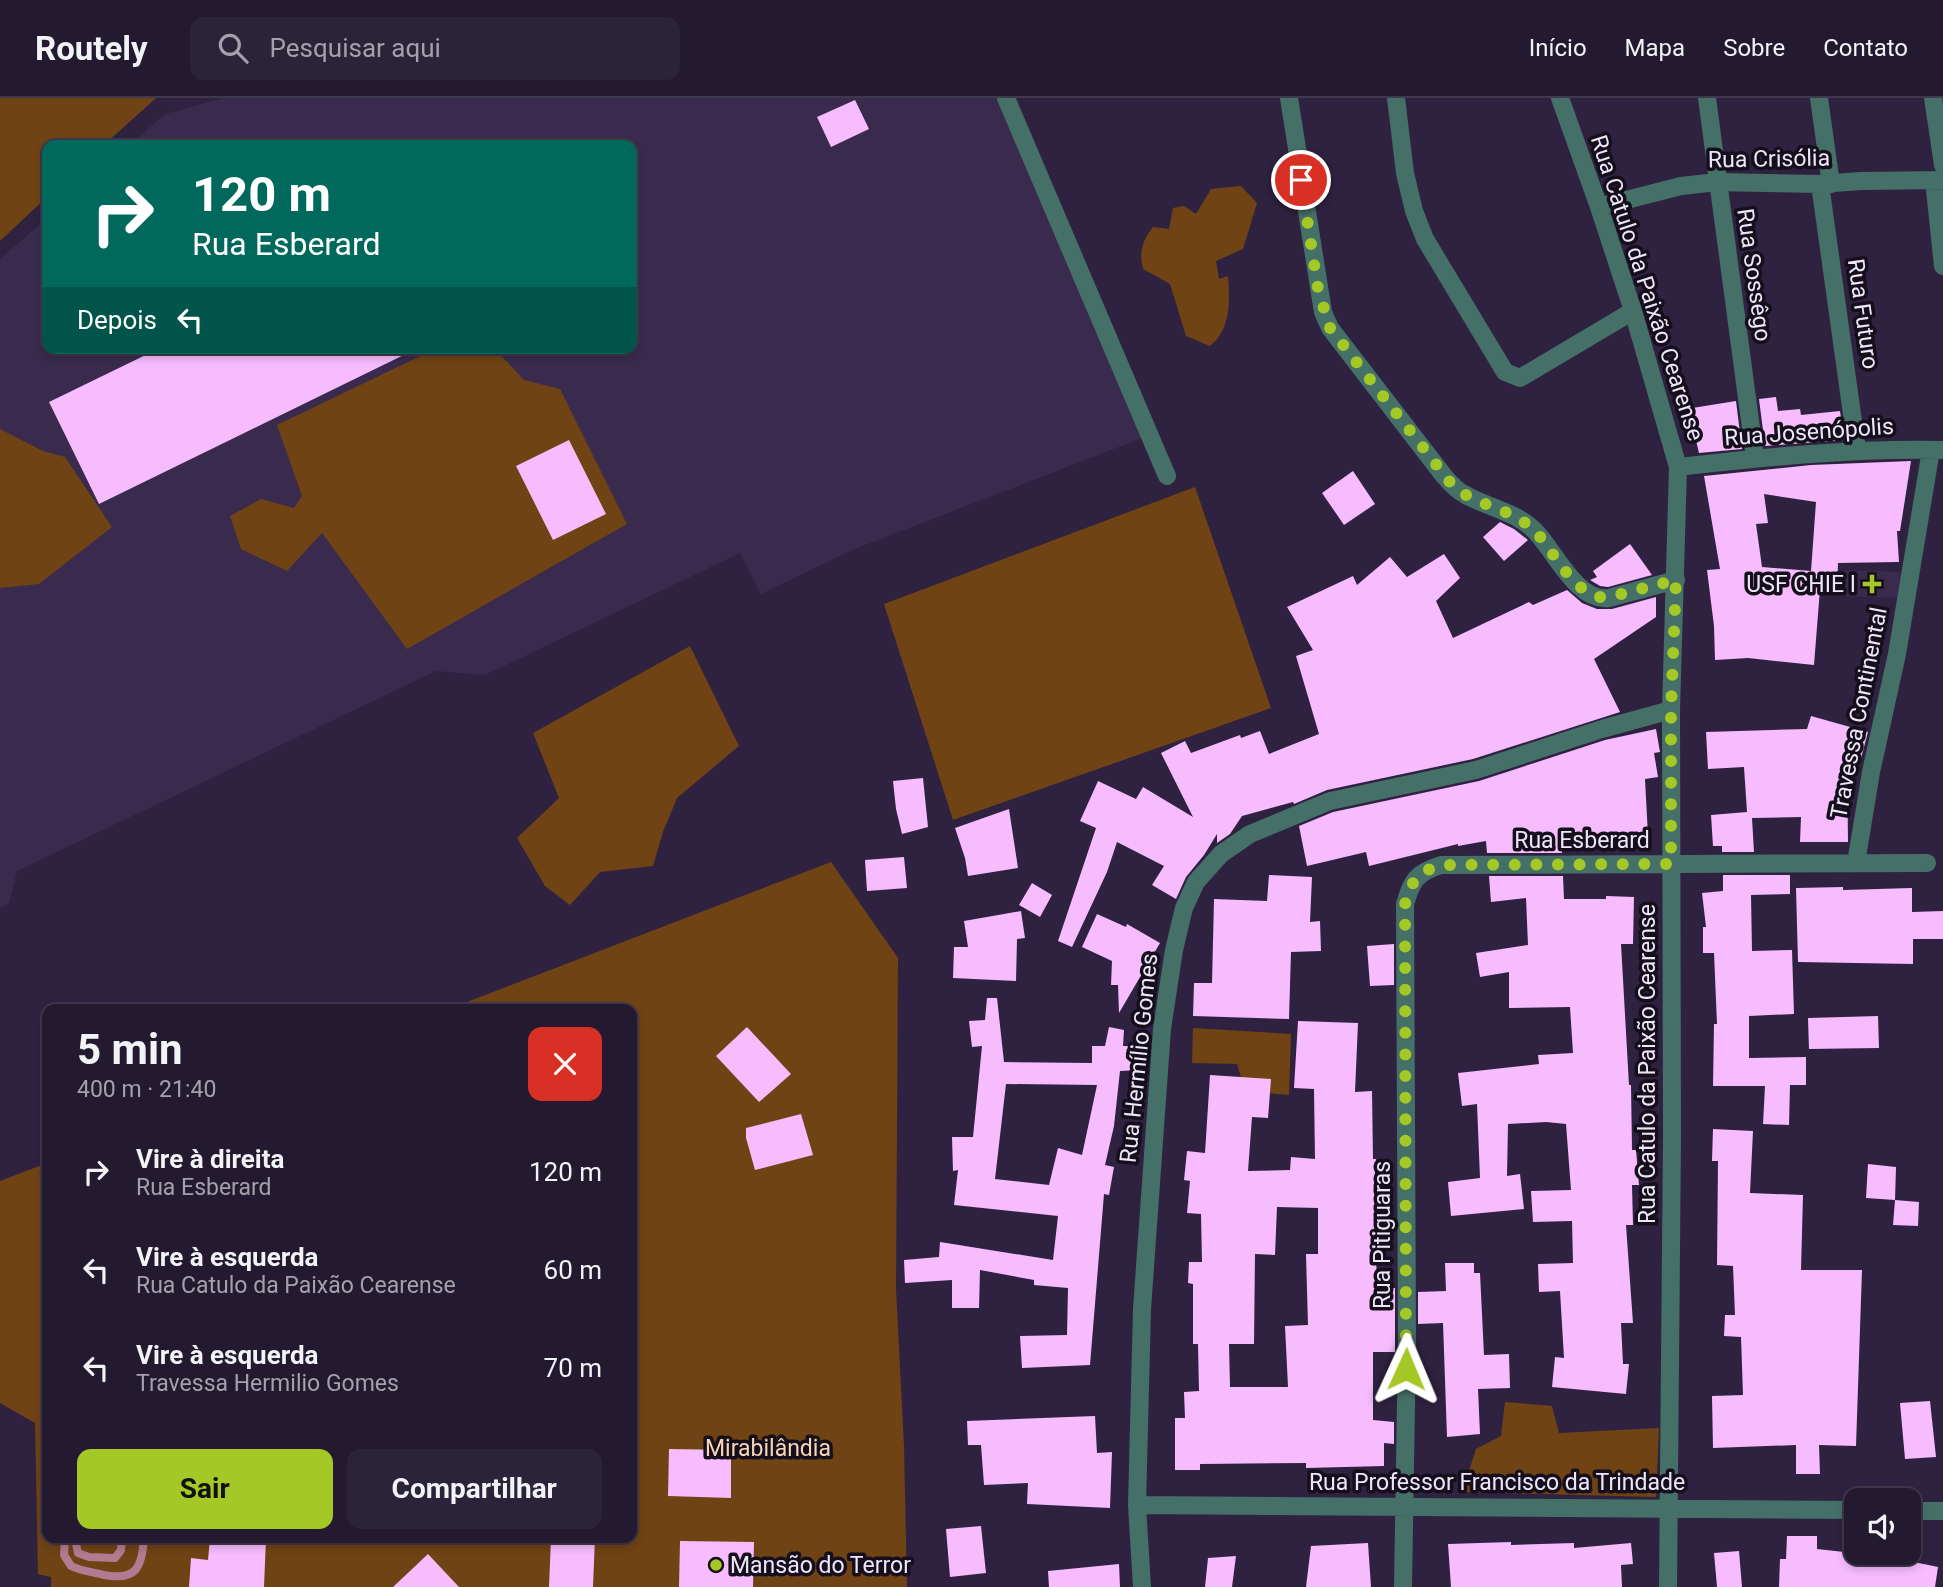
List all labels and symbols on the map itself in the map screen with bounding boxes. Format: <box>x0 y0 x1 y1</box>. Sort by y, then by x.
street label: Rua Catulo da Paixão Cearense <box>1585 132 1709 444</box>
street label: Rua Crisólia <box>1708 144 1830 174</box>
pin <box>1271 150 1331 210</box>
street label: Rua Sossêgo <box>1731 207 1777 343</box>
street label: Rua Futuro <box>1842 257 1884 371</box>
street label: Rua Josenópolis <box>1723 413 1895 451</box>
place label: USF CHIE I <box>1746 571 1856 598</box>
marker: USF CHIE I <box>1862 574 1882 594</box>
street label: Travessa Continental <box>1825 605 1893 821</box>
street label: Rua Esberard <box>1514 827 1650 854</box>
street label: Rua Catulo da Paixão Cearense <box>1634 904 1661 1224</box>
street label: Rua Hermílio Gomes <box>1115 952 1163 1164</box>
street label: Rua Pitiguaras <box>1369 1161 1396 1309</box>
position arrow <box>1369 1332 1443 1406</box>
park label: Mirabilândia <box>705 1435 831 1462</box>
street label: Rua Professor Francisco da Trindade <box>1309 1469 1685 1496</box>
place label: Mansão do Terror <box>730 1552 911 1579</box>
marker: Mansão do Terror <box>708 1557 724 1573</box>

